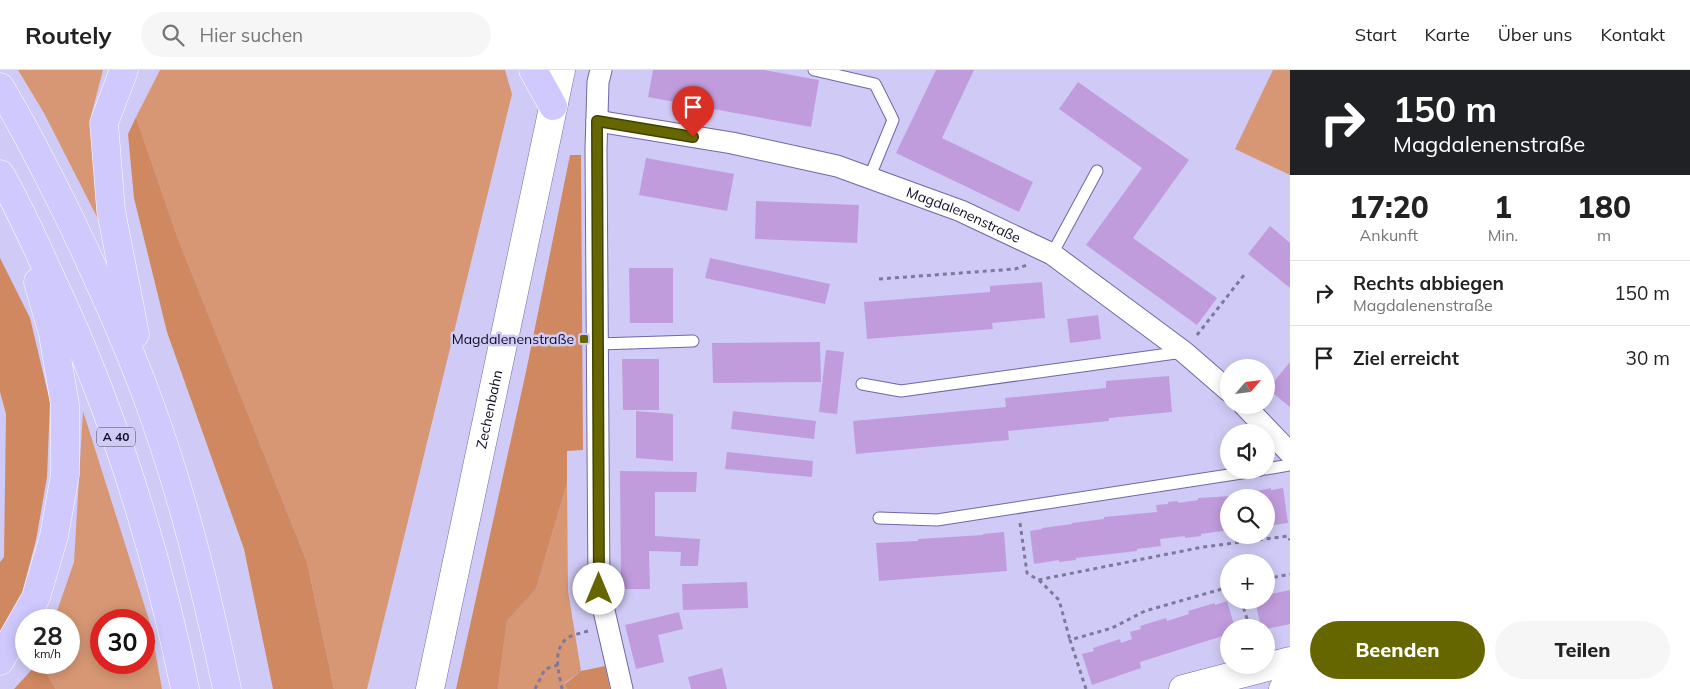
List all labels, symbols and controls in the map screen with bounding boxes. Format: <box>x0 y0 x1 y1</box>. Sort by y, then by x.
search box <box>141 12 491 57</box>
text: Routely <box>25 20 111 50</box>
icon: search <box>159 21 187 49</box>
text: Hier suchen <box>199 23 303 47</box>
text: Start <box>1355 23 1396 46</box>
text: Karte <box>1424 23 1470 46</box>
text: Über uns <box>1498 23 1573 46</box>
text: Kontakt <box>1601 23 1665 46</box>
pin <box>672 86 714 137</box>
text: 150 m <box>1393 87 1497 131</box>
icon: right <box>1310 90 1375 155</box>
icon: arrive <box>679 93 707 121</box>
text: Magdalenenstraße <box>1393 130 1585 158</box>
street label: Magdalenenstraße <box>904 183 1024 247</box>
text: 17:20 <box>1349 188 1429 226</box>
text: 1 <box>1494 188 1512 226</box>
text: 180 <box>1577 188 1631 226</box>
text: Ankunft <box>1360 225 1418 245</box>
text: Min. <box>1488 225 1518 245</box>
text: m <box>1597 225 1611 245</box>
text: Rechts abbiegen <box>1353 271 1504 295</box>
icon: right <box>1310 279 1338 307</box>
text: 150 m <box>1614 281 1670 305</box>
text: Magdalenenstraße <box>1353 295 1493 315</box>
place label: Magdalenenstraße <box>452 330 574 348</box>
marker: Magdalenenstraße <box>578 333 590 345</box>
icon: arrive <box>1310 344 1338 372</box>
text: Ziel erreicht <box>1353 346 1459 370</box>
text: 30 m <box>1626 346 1670 370</box>
north arrow <box>1220 359 1275 414</box>
map controls <box>1220 359 1275 674</box>
street label: Zechenbahn <box>472 368 506 450</box>
button: sound <box>1220 424 1275 479</box>
road number: A 40 <box>97 428 135 447</box>
button: search <box>1220 489 1275 544</box>
button: + <box>1220 554 1275 609</box>
position arrow <box>572 562 624 614</box>
speed limit sign: 30 <box>90 609 155 674</box>
button: − <box>1220 619 1275 674</box>
text: 28 <box>32 620 63 651</box>
button: Beenden <box>1310 621 1485 679</box>
button: Teilen <box>1495 621 1670 679</box>
text: km/h <box>34 646 61 661</box>

